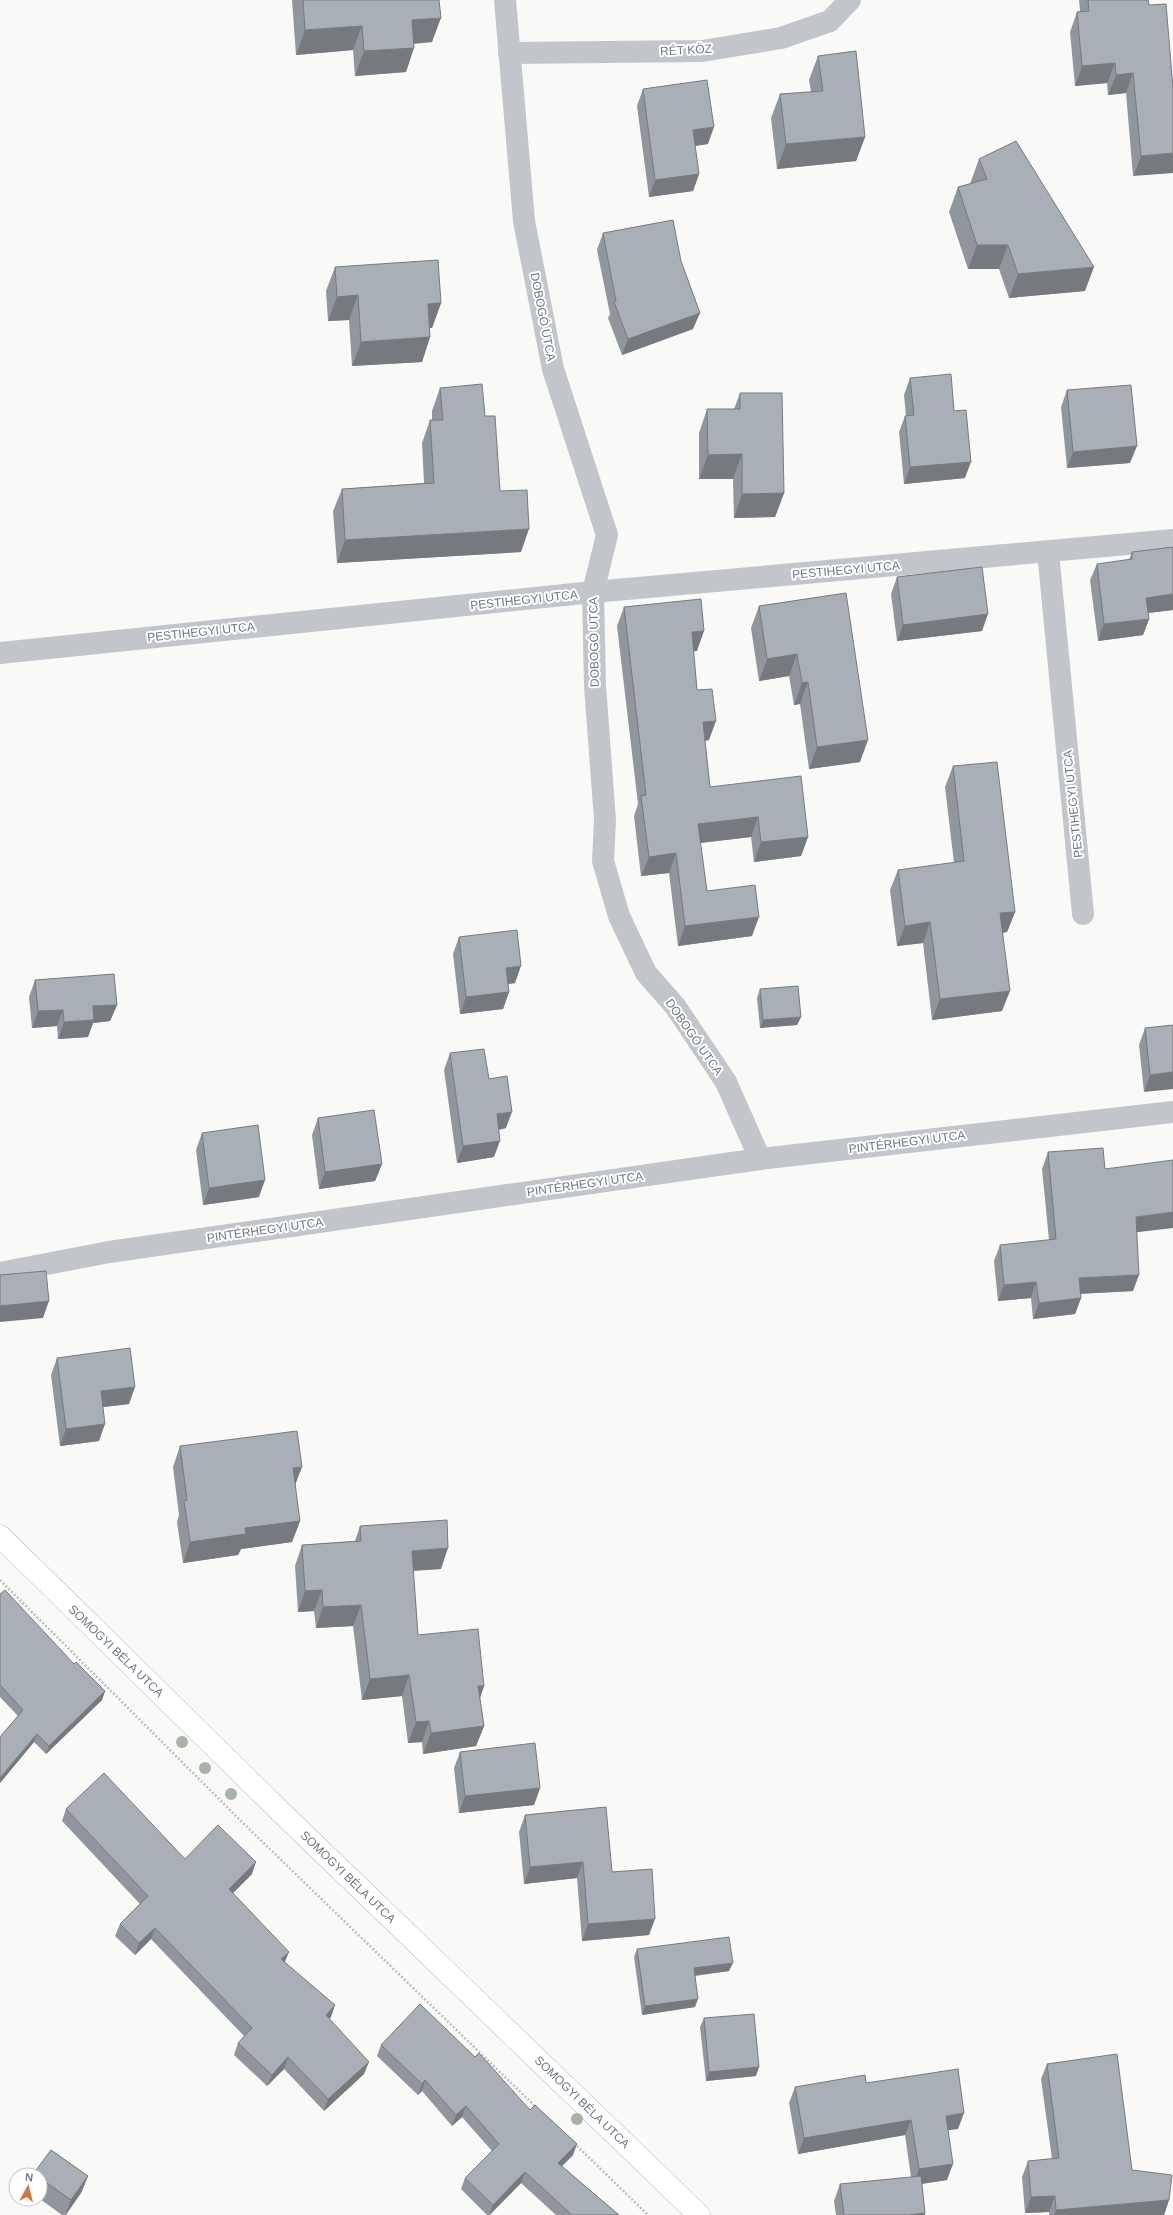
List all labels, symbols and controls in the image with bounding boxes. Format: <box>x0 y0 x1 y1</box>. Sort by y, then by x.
street label: RÉT KÖZ <box>660 41 712 58</box>
street label: DOBOGÓ UTCA <box>528 271 559 363</box>
street label: PESTIHEGYI UTCA <box>792 558 900 582</box>
street label: PESTIHEGYI UTCA <box>470 587 578 613</box>
street label: DOBOGÓ UTCA <box>585 597 602 687</box>
street label: PESTIHEGYI UTCA <box>147 619 255 645</box>
street label: PESTIHEGYI UTCA <box>1060 750 1086 858</box>
street label: DOBOGÓ UTCA <box>662 996 726 1078</box>
street label: PINTÉRHEGYI UTCA <box>848 1127 966 1156</box>
street label: PINTÉRHEGYI UTCA <box>526 1168 644 1199</box>
street label: PINTÉRHEGYI UTCA <box>206 1214 324 1245</box>
street label: SOMOGYI BÉLA UTCA <box>66 1601 167 1700</box>
street label: SOMOGYI BÉLA UTCA <box>298 1827 399 1926</box>
street label: SOMOGYI BÉLA UTCA <box>532 2052 633 2151</box>
north arrow <box>8 2167 48 2207</box>
text: N <box>25 2171 34 2184</box>

